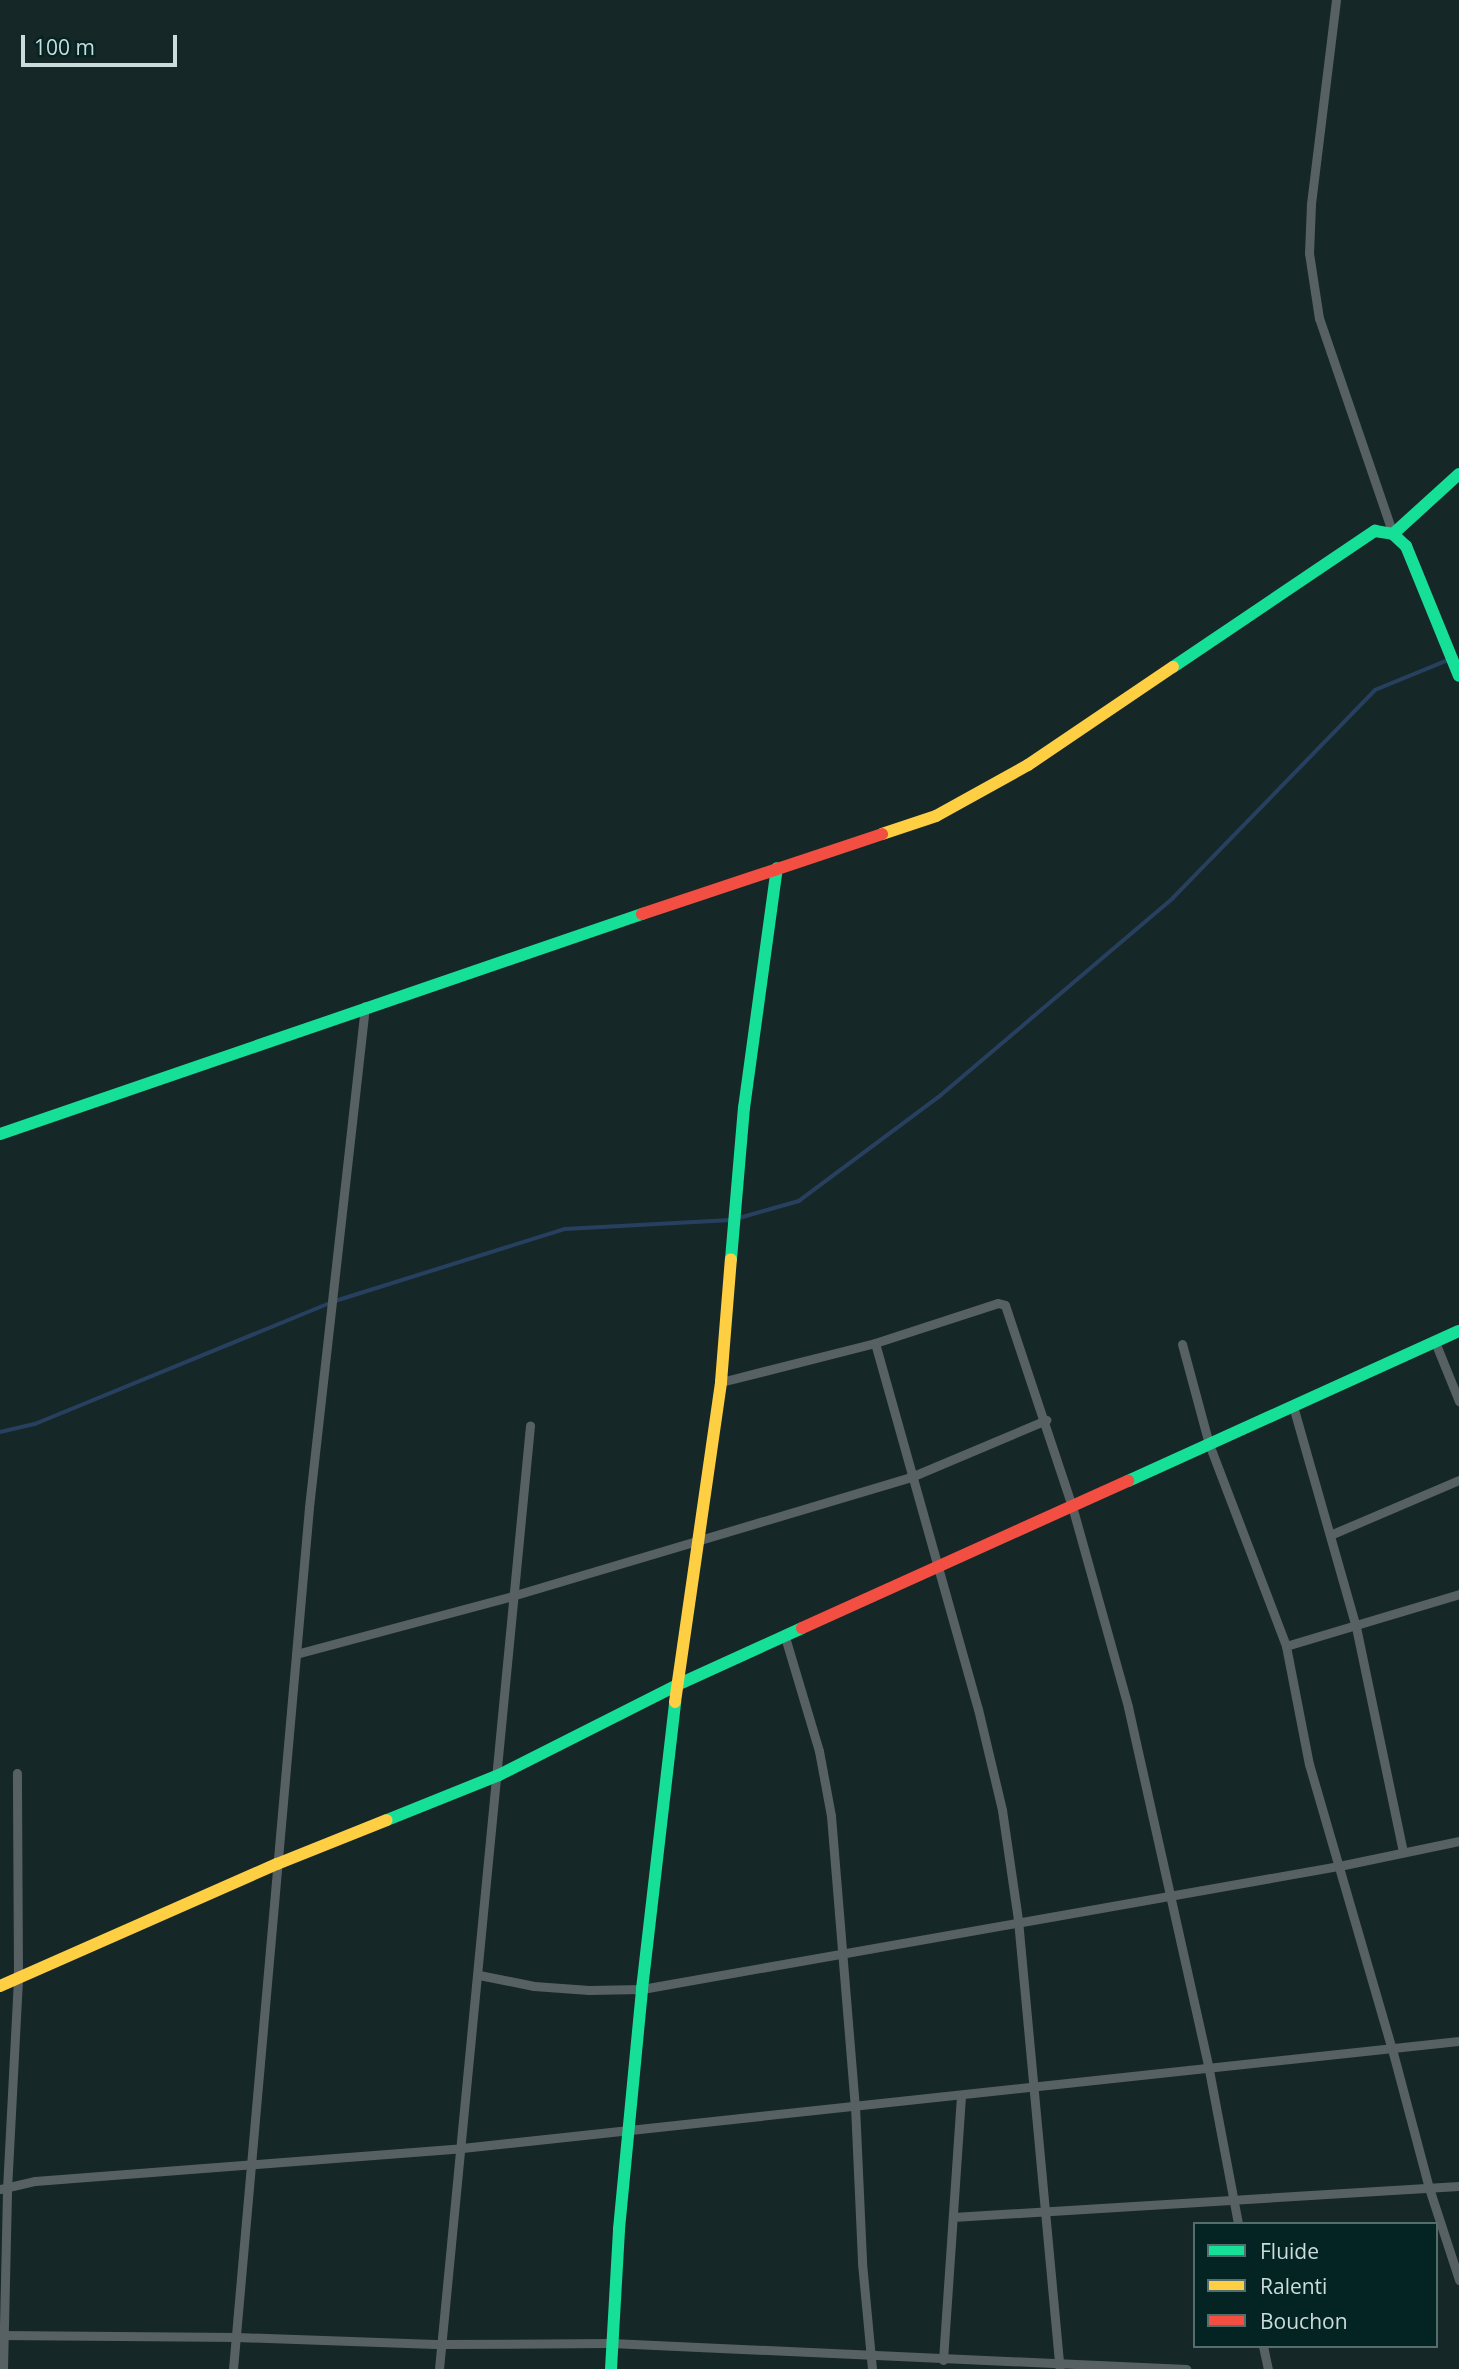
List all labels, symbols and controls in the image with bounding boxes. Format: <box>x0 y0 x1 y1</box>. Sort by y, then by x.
scale bar <box>24 21 180 65</box>
text: 100 m <box>34 33 95 61</box>
legend <box>1193 2222 1438 2348</box>
text: Fluide <box>1260 2237 1319 2265</box>
text: Ralenti <box>1260 2272 1327 2300</box>
text: Bouchon <box>1260 2307 1348 2335</box>

